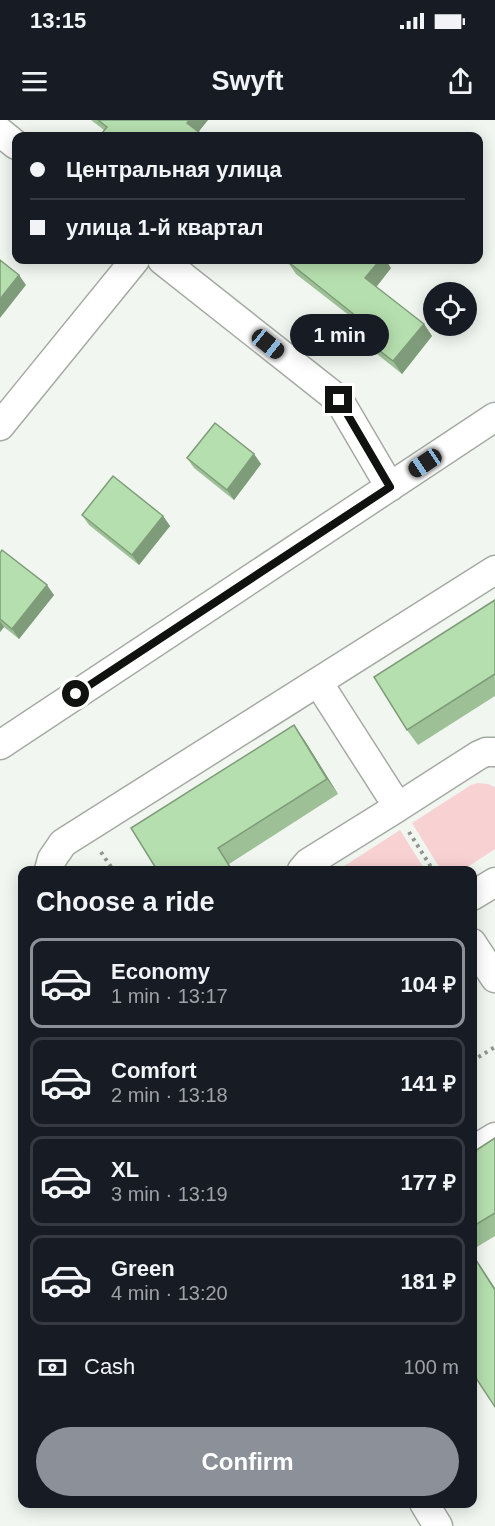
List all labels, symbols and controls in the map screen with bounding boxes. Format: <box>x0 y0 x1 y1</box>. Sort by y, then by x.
text: 13:15 <box>30 8 86 33</box>
icon: menu <box>18 65 51 98</box>
icon: share <box>444 65 477 98</box>
text: Swyft <box>211 66 284 96</box>
text: Центральная улица <box>66 157 282 182</box>
text: улица 1-й квартал <box>66 215 263 240</box>
map controls <box>423 282 477 336</box>
button: locate <box>423 282 477 336</box>
callout: 1 min <box>290 313 388 355</box>
text: 1 min <box>313 324 366 346</box>
car <box>248 326 288 362</box>
route end <box>325 386 352 413</box>
car <box>405 445 445 481</box>
route start <box>62 680 89 707</box>
text: Choose a ride <box>36 887 215 917</box>
icon: car <box>39 956 93 1010</box>
text: Economy <box>111 959 210 984</box>
text: 104 ₽ <box>400 972 456 997</box>
text: 1 min · 13:17 <box>111 985 228 1007</box>
icon: car <box>39 1055 93 1109</box>
text: Comfort <box>111 1058 197 1083</box>
text: 141 ₽ <box>400 1071 456 1096</box>
text: 2 min · 13:18 <box>111 1084 228 1106</box>
icon: car <box>39 1154 93 1208</box>
text: XL <box>111 1157 139 1182</box>
text: 177 ₽ <box>400 1170 456 1195</box>
text: 3 min · 13:19 <box>111 1183 228 1205</box>
icon: car <box>39 1253 93 1307</box>
text: Green <box>111 1256 175 1281</box>
text: 181 ₽ <box>400 1269 456 1294</box>
text: 4 min · 13:20 <box>111 1282 228 1304</box>
icon: cash <box>36 1351 69 1384</box>
text: Cash <box>84 1354 135 1379</box>
text: 100 m <box>403 1356 459 1378</box>
button: Confirm <box>36 1427 459 1496</box>

